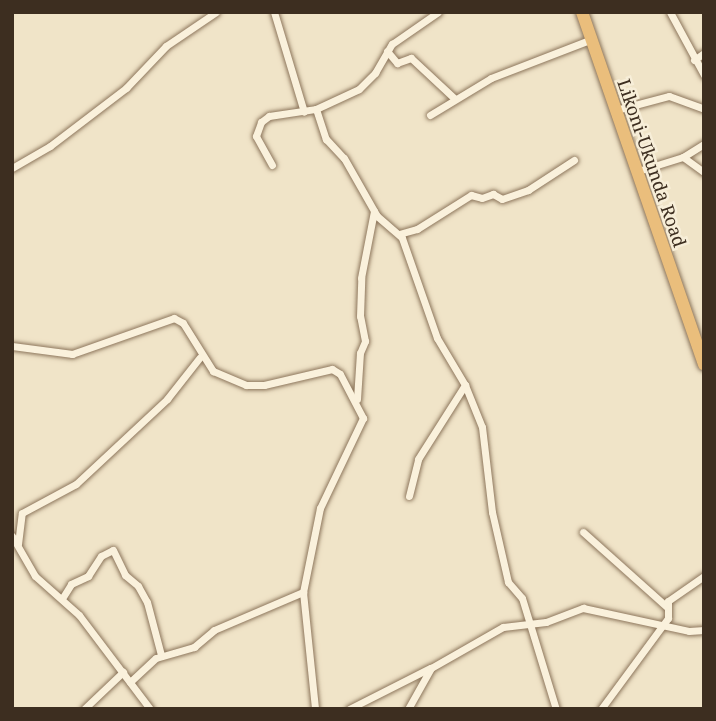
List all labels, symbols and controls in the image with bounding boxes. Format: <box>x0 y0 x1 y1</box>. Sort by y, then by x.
street label: Likoni-Ukunda Road <box>613 76 691 250</box>

